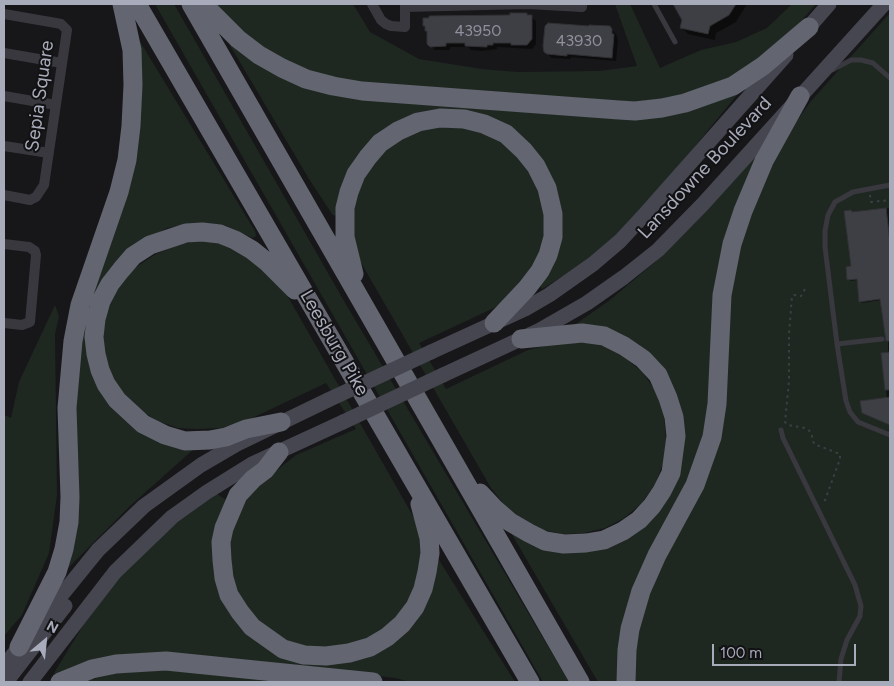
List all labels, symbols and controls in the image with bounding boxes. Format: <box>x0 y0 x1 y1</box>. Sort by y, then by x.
house number: 43950 <box>454 21 502 41</box>
house number: 43930 <box>556 31 602 51</box>
street label: Sepia Square <box>21 39 59 153</box>
street label: Lansdowne Boulevard <box>633 92 777 244</box>
street label: Leesburg Pike <box>295 286 373 400</box>
north arrow <box>20 616 70 666</box>
text: N <box>43 617 61 637</box>
scale bar <box>714 634 858 666</box>
text: 100 m <box>720 644 762 662</box>

